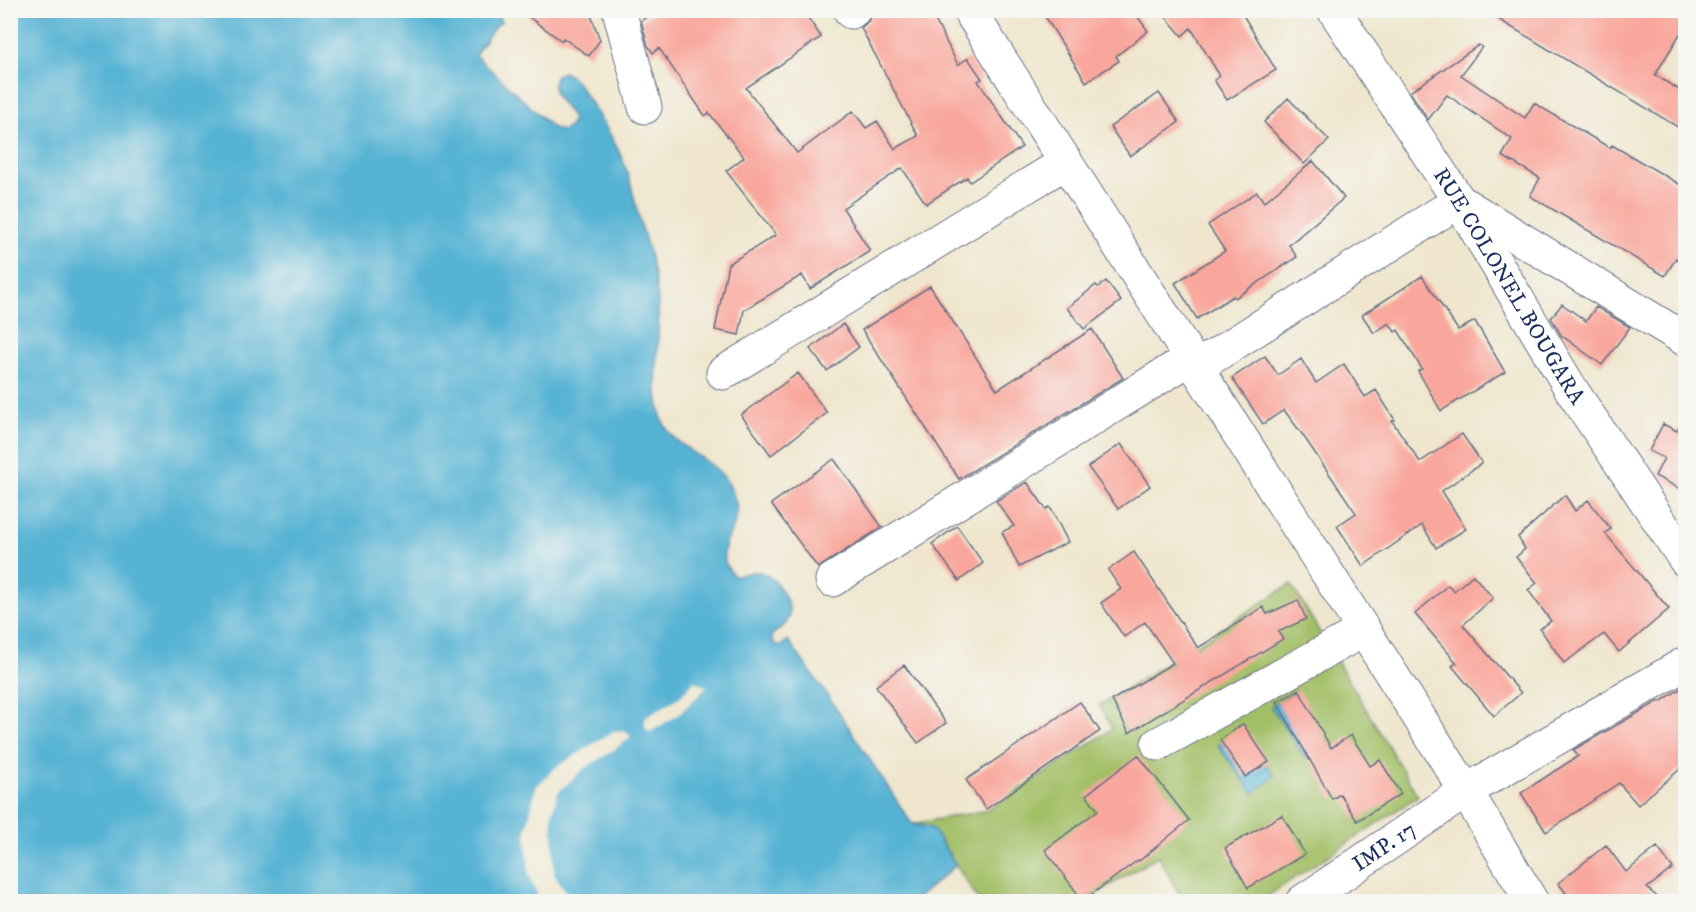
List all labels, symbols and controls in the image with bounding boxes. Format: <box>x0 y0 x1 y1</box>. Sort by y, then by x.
street label: RUE COLONEL BOUGARA <box>1427 163 1591 410</box>
street label: IMP. 17 <box>1347 816 1421 877</box>

